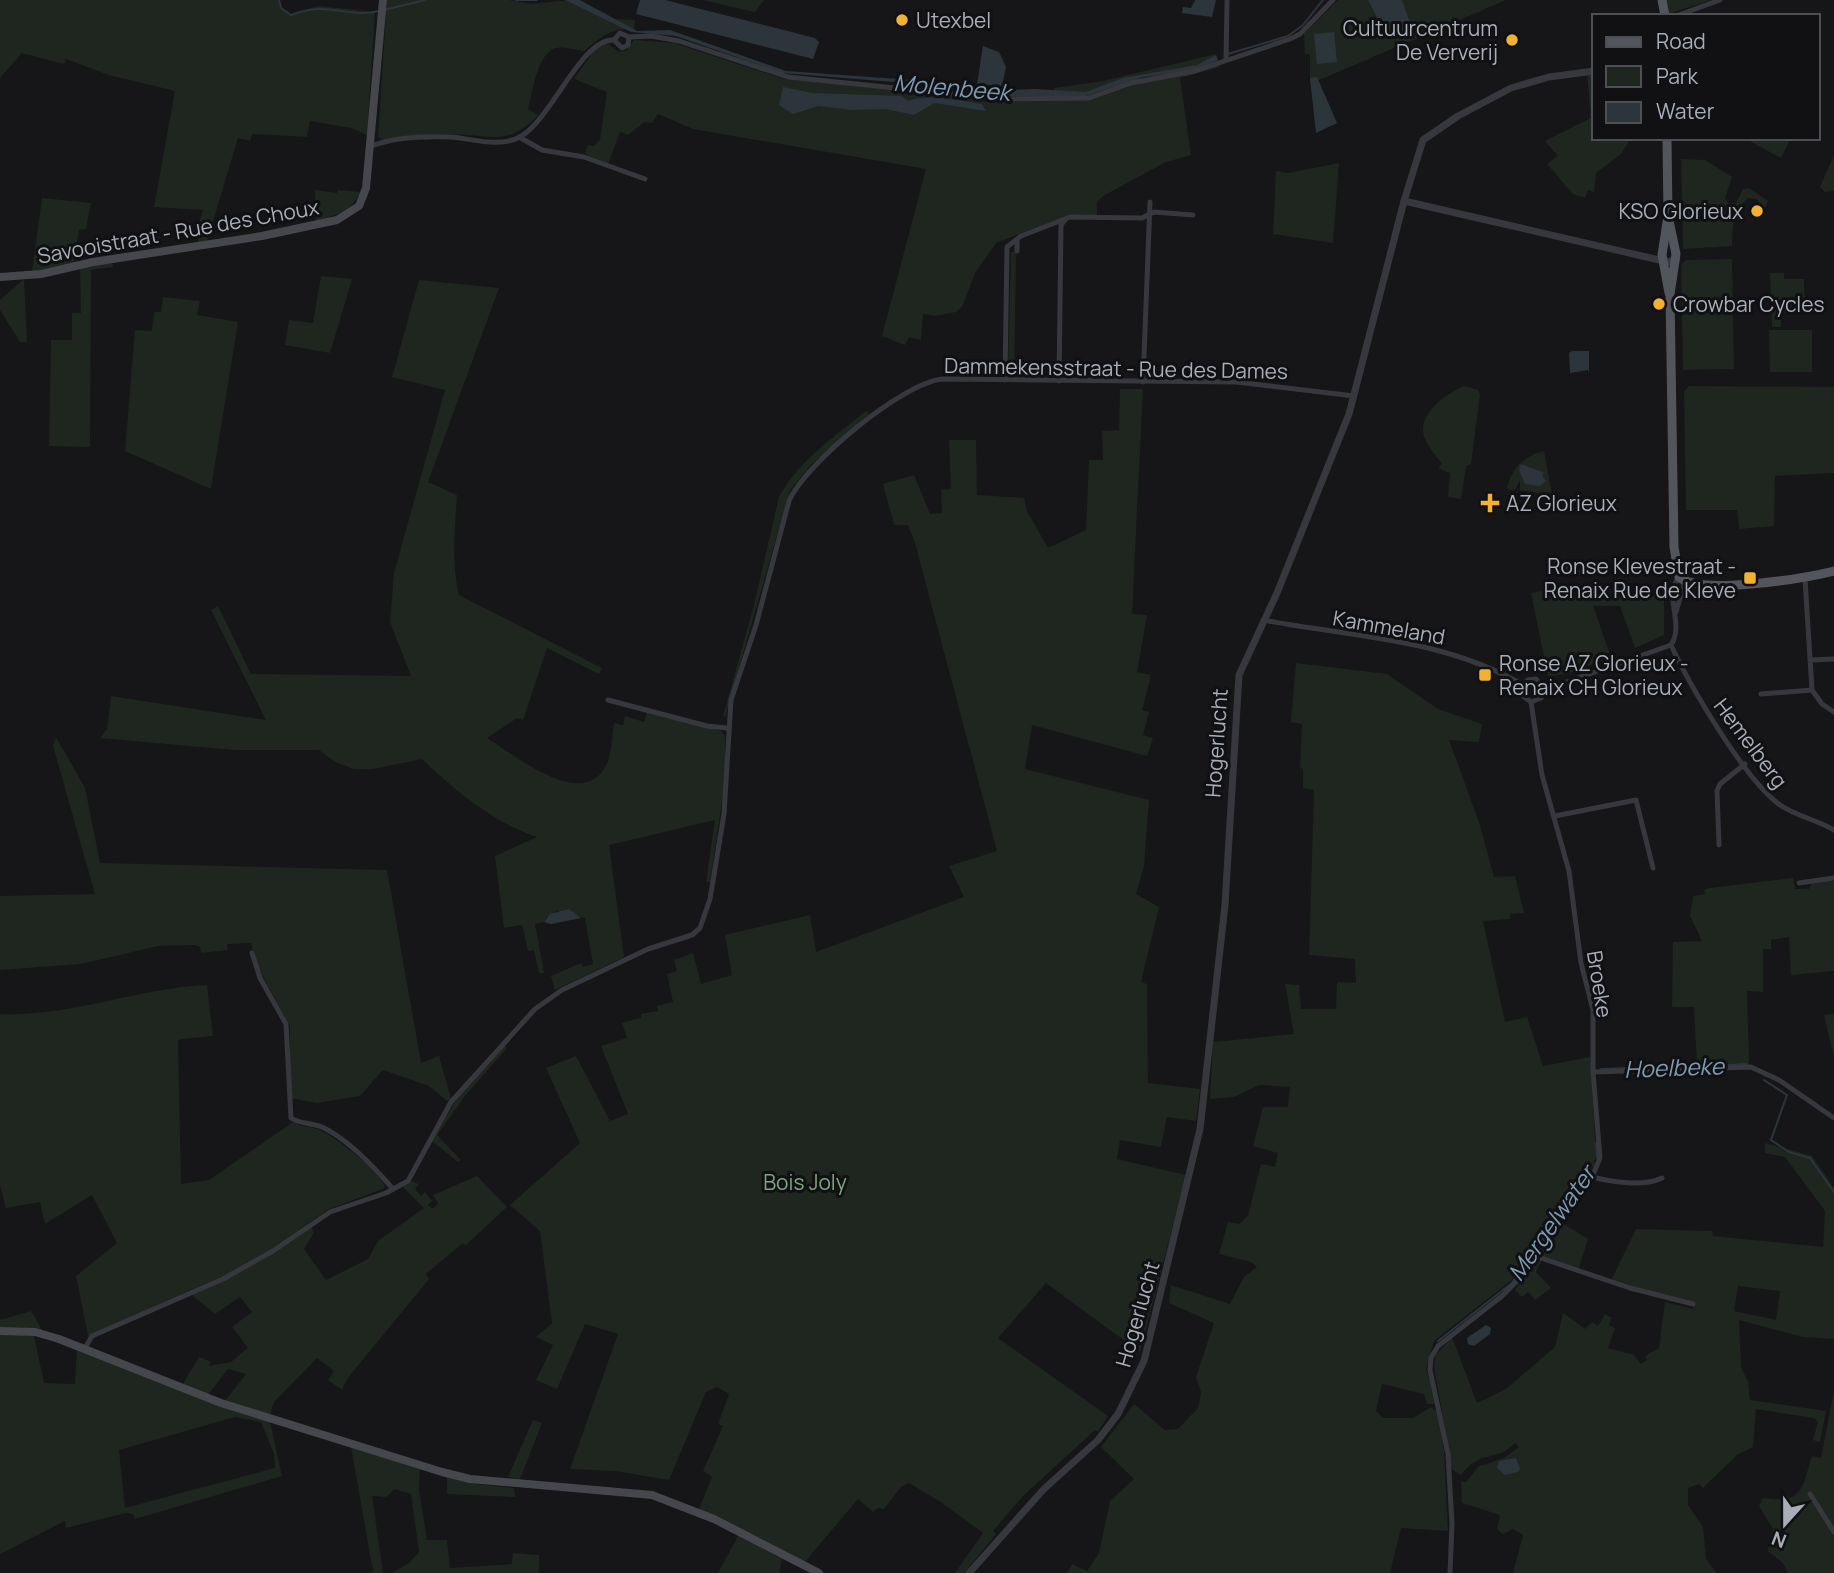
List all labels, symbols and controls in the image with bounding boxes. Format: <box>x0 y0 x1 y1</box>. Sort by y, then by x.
place label: Utexbel <box>916 6 991 34</box>
marker: Utexbel <box>894 12 910 28</box>
place label: Cultuurcentrum De Ververij <box>1343 14 1498 66</box>
legend <box>1592 14 1820 140</box>
text: Road <box>1656 27 1706 55</box>
marker: Cultuurcentrum De Ververij <box>1504 32 1520 48</box>
text: Park <box>1656 62 1698 90</box>
water label: Molenbeek <box>892 66 1015 108</box>
text: Water <box>1656 97 1715 125</box>
street label: Savooistraat - Rue des Choux <box>35 192 321 270</box>
place label: KSO Glorieux <box>1618 197 1743 225</box>
marker: KSO Glorieux <box>1749 203 1765 219</box>
place label: Crowbar Cycles <box>1673 290 1825 318</box>
marker: Crowbar Cycles <box>1651 296 1667 312</box>
street label: Dammekensstraat - Rue des Dames <box>944 351 1288 385</box>
place label: AZ Glorieux <box>1506 489 1617 517</box>
marker: AZ Glorieux <box>1480 493 1500 513</box>
place label: Ronse Klevestraat - Renaix Rue de Kleve <box>1544 552 1736 604</box>
marker: Ronse Klevestraat - Renaix Rue de Kleve <box>1742 570 1758 586</box>
street label: Kammeland <box>1331 603 1447 651</box>
place label: Ronse AZ Glorieux - Renaix CH Glorieux <box>1499 649 1688 701</box>
marker: Ronse AZ Glorieux - Renaix CH Glorieux <box>1477 667 1493 683</box>
street label: Hogerlucht <box>1198 688 1234 798</box>
street label: Hemelberg <box>1708 692 1794 794</box>
street label: Broeke <box>1581 949 1619 1019</box>
water label: Hoelbeke <box>1624 1049 1726 1085</box>
water label: Mergelwater <box>1500 1157 1604 1287</box>
park label: Bois Joly <box>763 1168 847 1196</box>
street label: Hogerlucht <box>1109 1258 1165 1370</box>
north arrow <box>1750 1489 1820 1559</box>
text: N <box>1768 1525 1790 1554</box>

